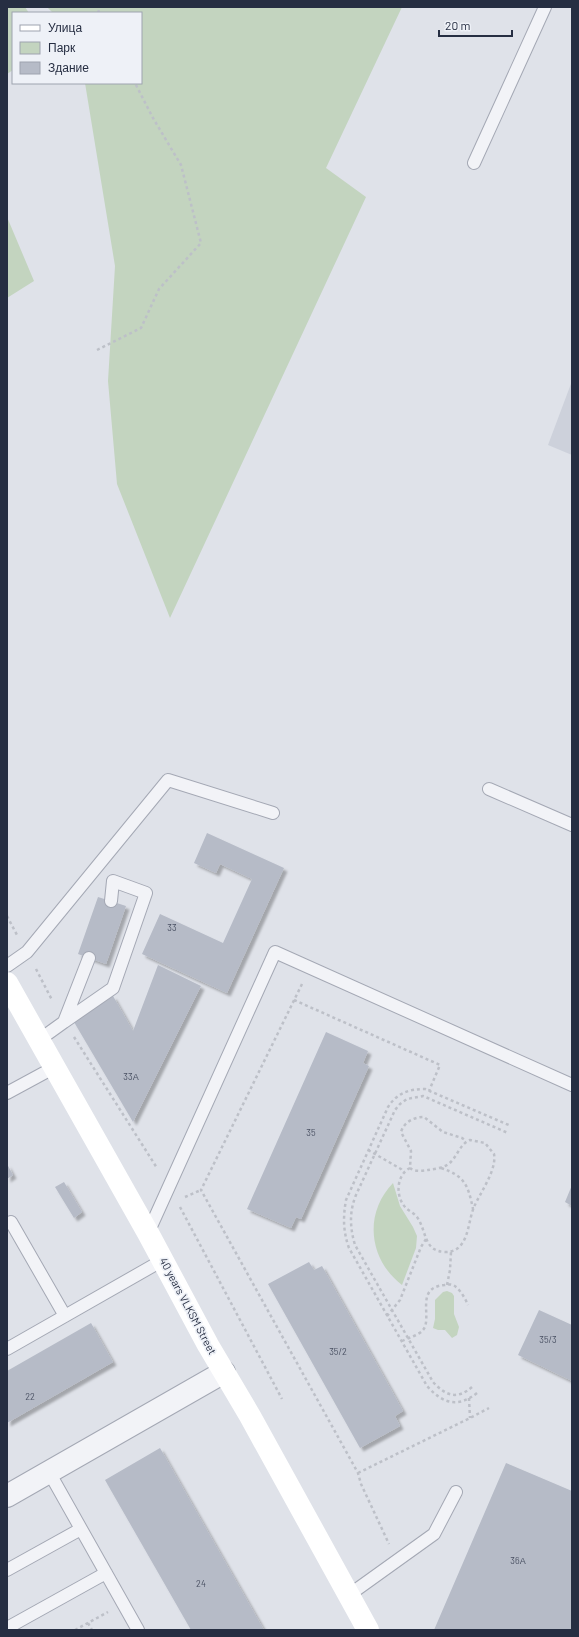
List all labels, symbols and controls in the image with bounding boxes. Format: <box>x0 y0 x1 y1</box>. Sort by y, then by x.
legend <box>12 12 142 84</box>
scale bar <box>439 12 512 38</box>
text: 20 m <box>445 18 471 32</box>
text: Улица <box>48 20 82 35</box>
text: Парк <box>48 40 76 55</box>
text: Здание <box>48 60 89 75</box>
house number: 33 <box>167 922 177 933</box>
house number: 33А <box>123 1071 139 1082</box>
house number: 35 <box>306 1127 316 1138</box>
street label: 40 years VLKSM Street <box>157 1255 220 1357</box>
house number: 35/3 <box>539 1334 557 1345</box>
house number: 35/2 <box>329 1346 347 1357</box>
house number: 22 <box>25 1391 35 1402</box>
house number: 36А <box>510 1555 526 1566</box>
house number: 24 <box>196 1578 206 1589</box>

